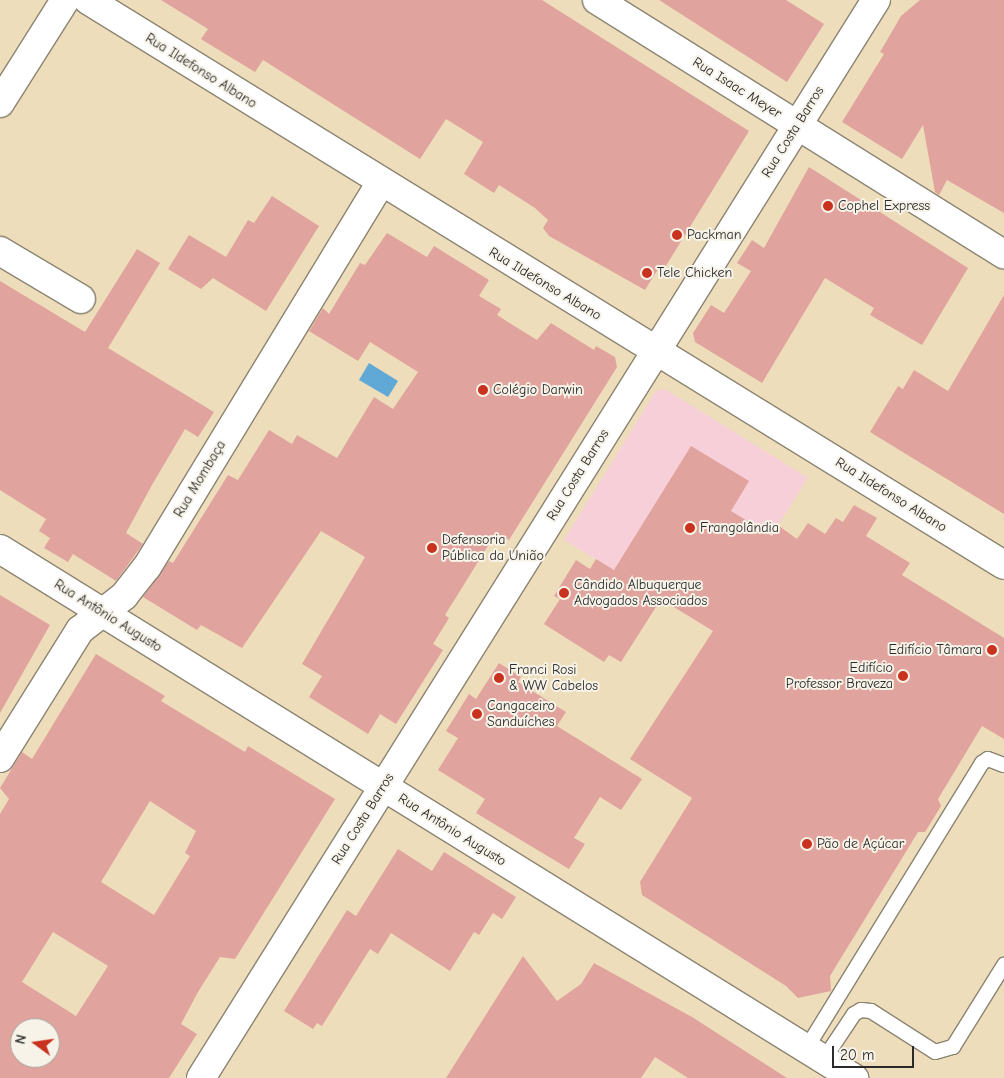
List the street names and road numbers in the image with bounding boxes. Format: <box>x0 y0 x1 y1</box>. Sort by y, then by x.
street label: Rua Ildefonso Albano <box>142 30 260 112</box>
street label: Rua Isaac Meyer <box>689 54 785 122</box>
street label: Rua Costa Barros <box>758 83 828 181</box>
street label: Rua Ildefonso Albano <box>486 244 604 324</box>
street label: Rua Costa Barros <box>543 426 613 524</box>
street label: Rua Mombaça <box>170 437 230 521</box>
street label: Rua Ildefonso Albano <box>832 454 950 536</box>
street label: Rua Antônio Augusto <box>51 576 165 656</box>
street label: Rua Costa Barros <box>328 770 398 868</box>
street label: Rua Antônio Augusto <box>395 790 509 870</box>

